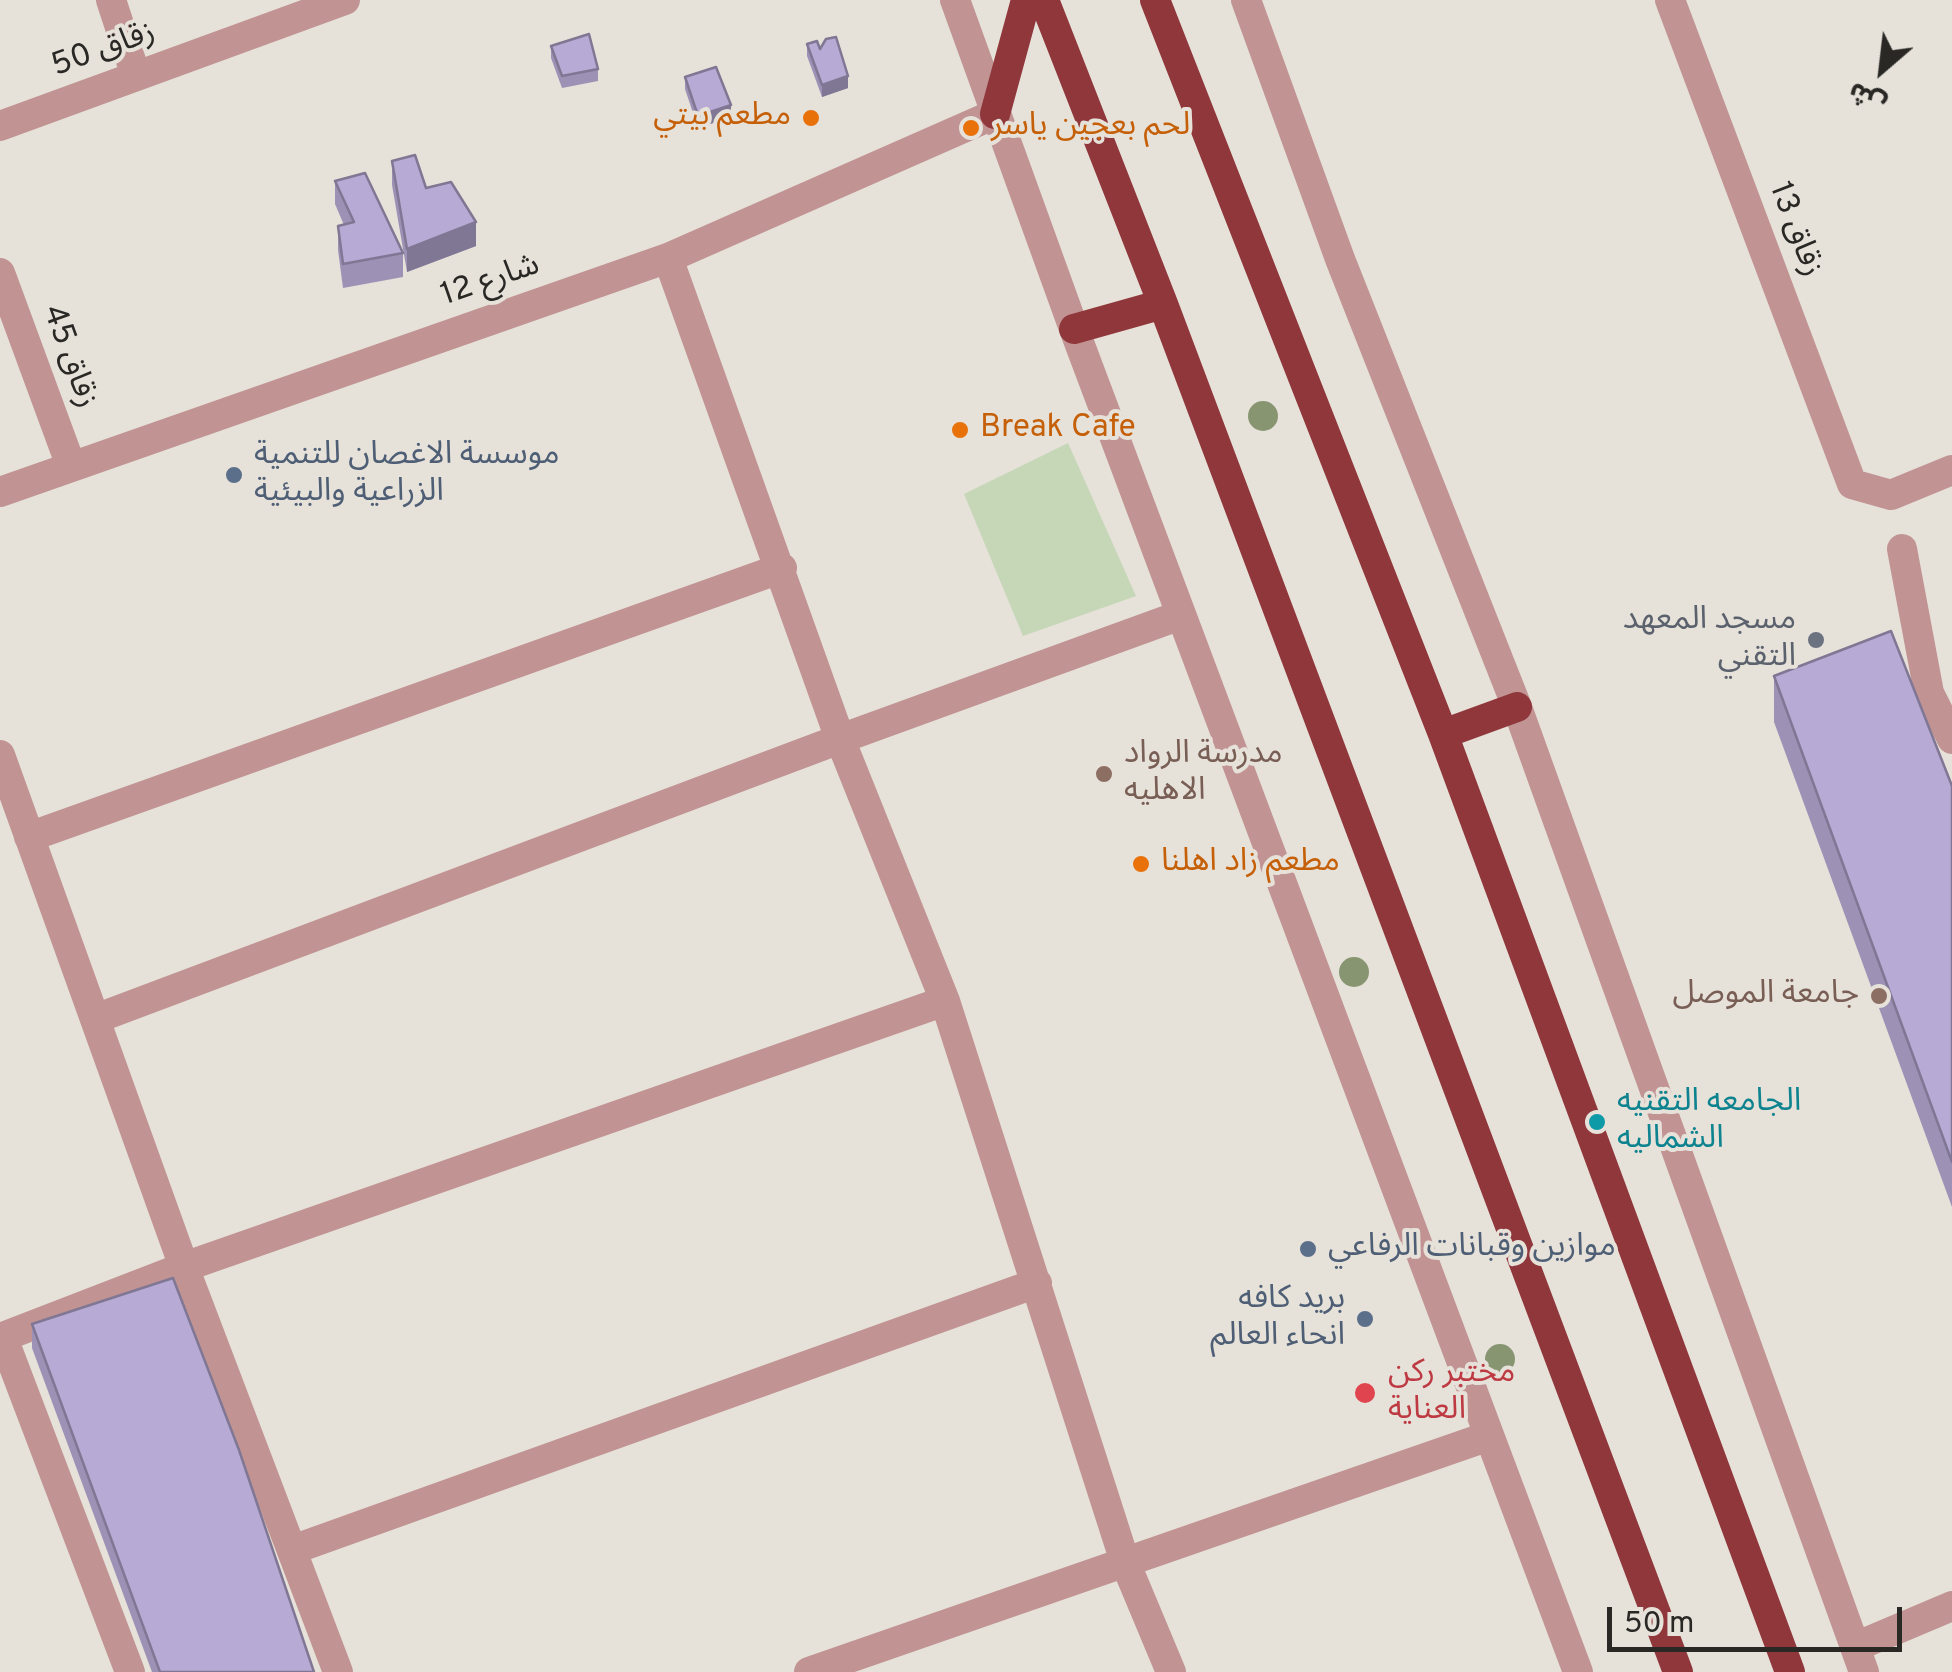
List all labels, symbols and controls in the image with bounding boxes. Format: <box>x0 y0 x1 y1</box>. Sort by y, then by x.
street label: زقاق 50 <box>47 15 161 87</box>
north arrow <box>1832 20 1932 120</box>
text: ش <box>1843 72 1893 121</box>
place label: مطعم بيتي <box>653 99 791 137</box>
marker: مطعم بيتي <box>800 107 822 129</box>
place label: لحم بعجين ياسر <box>991 109 1190 147</box>
marker: لحم بعجين ياسر <box>960 117 982 139</box>
street label: زقاق 13 <box>1759 177 1829 283</box>
street label: شارع 12 <box>437 247 545 317</box>
street label: زقاق 45 <box>32 300 104 414</box>
place label: Break Cafe <box>980 411 1136 449</box>
marker: Break Cafe <box>949 419 971 441</box>
place label: موسسة الاغصان للتنمية الزراعية والبيئية <box>254 438 560 513</box>
marker: موسسة الاغصان للتنمية الزراعية والبيئية <box>223 464 245 486</box>
place label: مسجد المعهد التقني <box>1623 603 1796 678</box>
marker: مسجد المعهد التقني <box>1805 629 1827 651</box>
place label: مدرسة الرواد الاهليه <box>1124 737 1283 812</box>
marker: مدرسة الرواد الاهليه <box>1093 763 1115 785</box>
place label: مطعم زاد اهلنا <box>1161 845 1340 883</box>
marker: مطعم زاد اهلنا <box>1130 853 1152 875</box>
place label: جامعة الموصل <box>1673 977 1859 1015</box>
marker: جامعة الموصل <box>1868 985 1890 1007</box>
place label: الجامعه التقنيه الشماليه <box>1617 1085 1801 1160</box>
marker: الجامعه التقنيه الشماليه <box>1586 1111 1608 1133</box>
place label: موازين وقبانات الرفاعي <box>1328 1230 1616 1268</box>
marker: موازين وقبانات الرفاعي <box>1297 1238 1319 1260</box>
place label: بريد كافه انحاء العالم <box>1210 1282 1345 1357</box>
marker: بريد كافه انحاء العالم <box>1354 1308 1376 1330</box>
place label: مختبر ركن العناية <box>1388 1356 1515 1431</box>
marker: مختبر ركن العناية <box>1352 1380 1378 1406</box>
scale bar <box>1612 1587 1907 1649</box>
text: 50 m <box>1624 1606 1694 1643</box>

